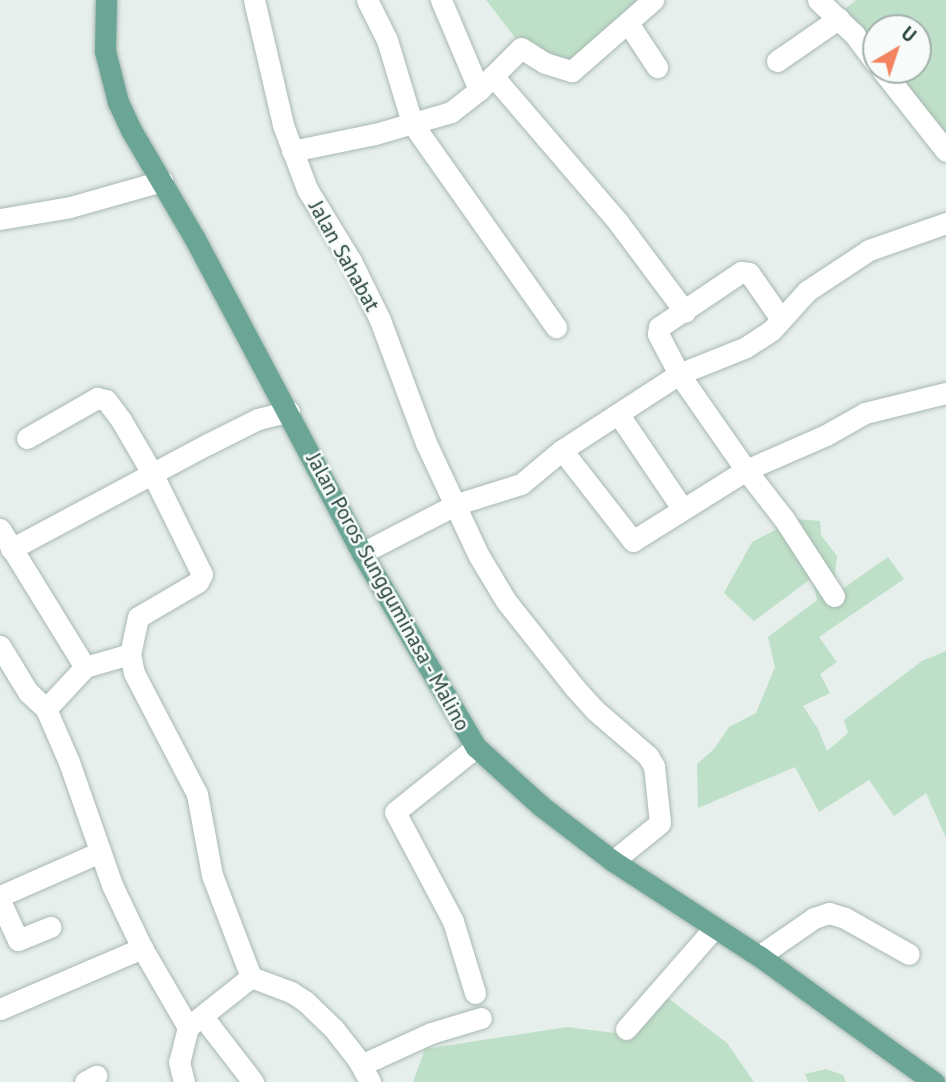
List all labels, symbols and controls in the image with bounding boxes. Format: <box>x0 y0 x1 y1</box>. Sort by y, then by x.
north arrow <box>862 14 932 84</box>
text: U <box>897 21 921 47</box>
street label: Jalan Sahabat <box>303 196 385 316</box>
street label: Jalan Poros Sungguminasa - Malino <box>300 447 476 737</box>

